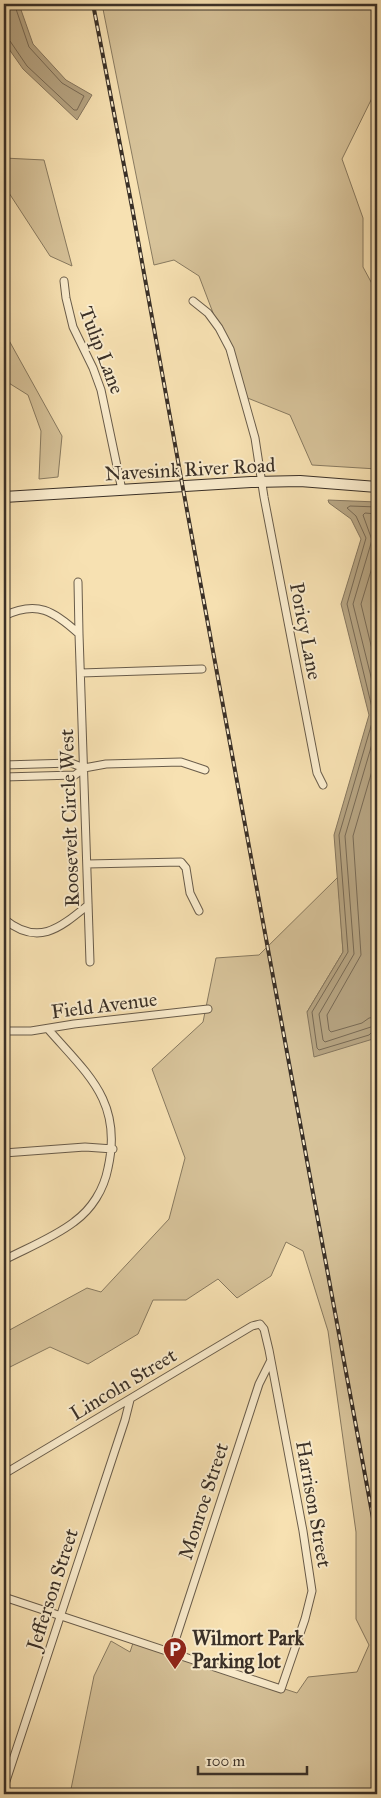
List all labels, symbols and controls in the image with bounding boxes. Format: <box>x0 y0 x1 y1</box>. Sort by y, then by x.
street label: Tulip Lane <box>74 303 130 397</box>
street label: Navesink River Road <box>104 453 276 485</box>
street label: Poricy Lane <box>285 580 327 682</box>
street label: Roosevelt Circle West <box>54 729 84 907</box>
street label: Field Avenue <box>50 987 158 1023</box>
street label: Lincoln Street <box>65 1343 181 1425</box>
street label: Harrison Street <box>291 1439 337 1569</box>
street label: Monroe Street <box>173 1440 233 1562</box>
street label: Jefferson Street <box>20 1525 84 1655</box>
place label: Wilmort Park Parking lot <box>192 1626 305 1674</box>
parking icon: Wilmort Park Parking lot <box>162 1636 188 1670</box>
scale bar <box>198 1743 307 1775</box>
text: 100 m <box>206 1752 246 1770</box>

